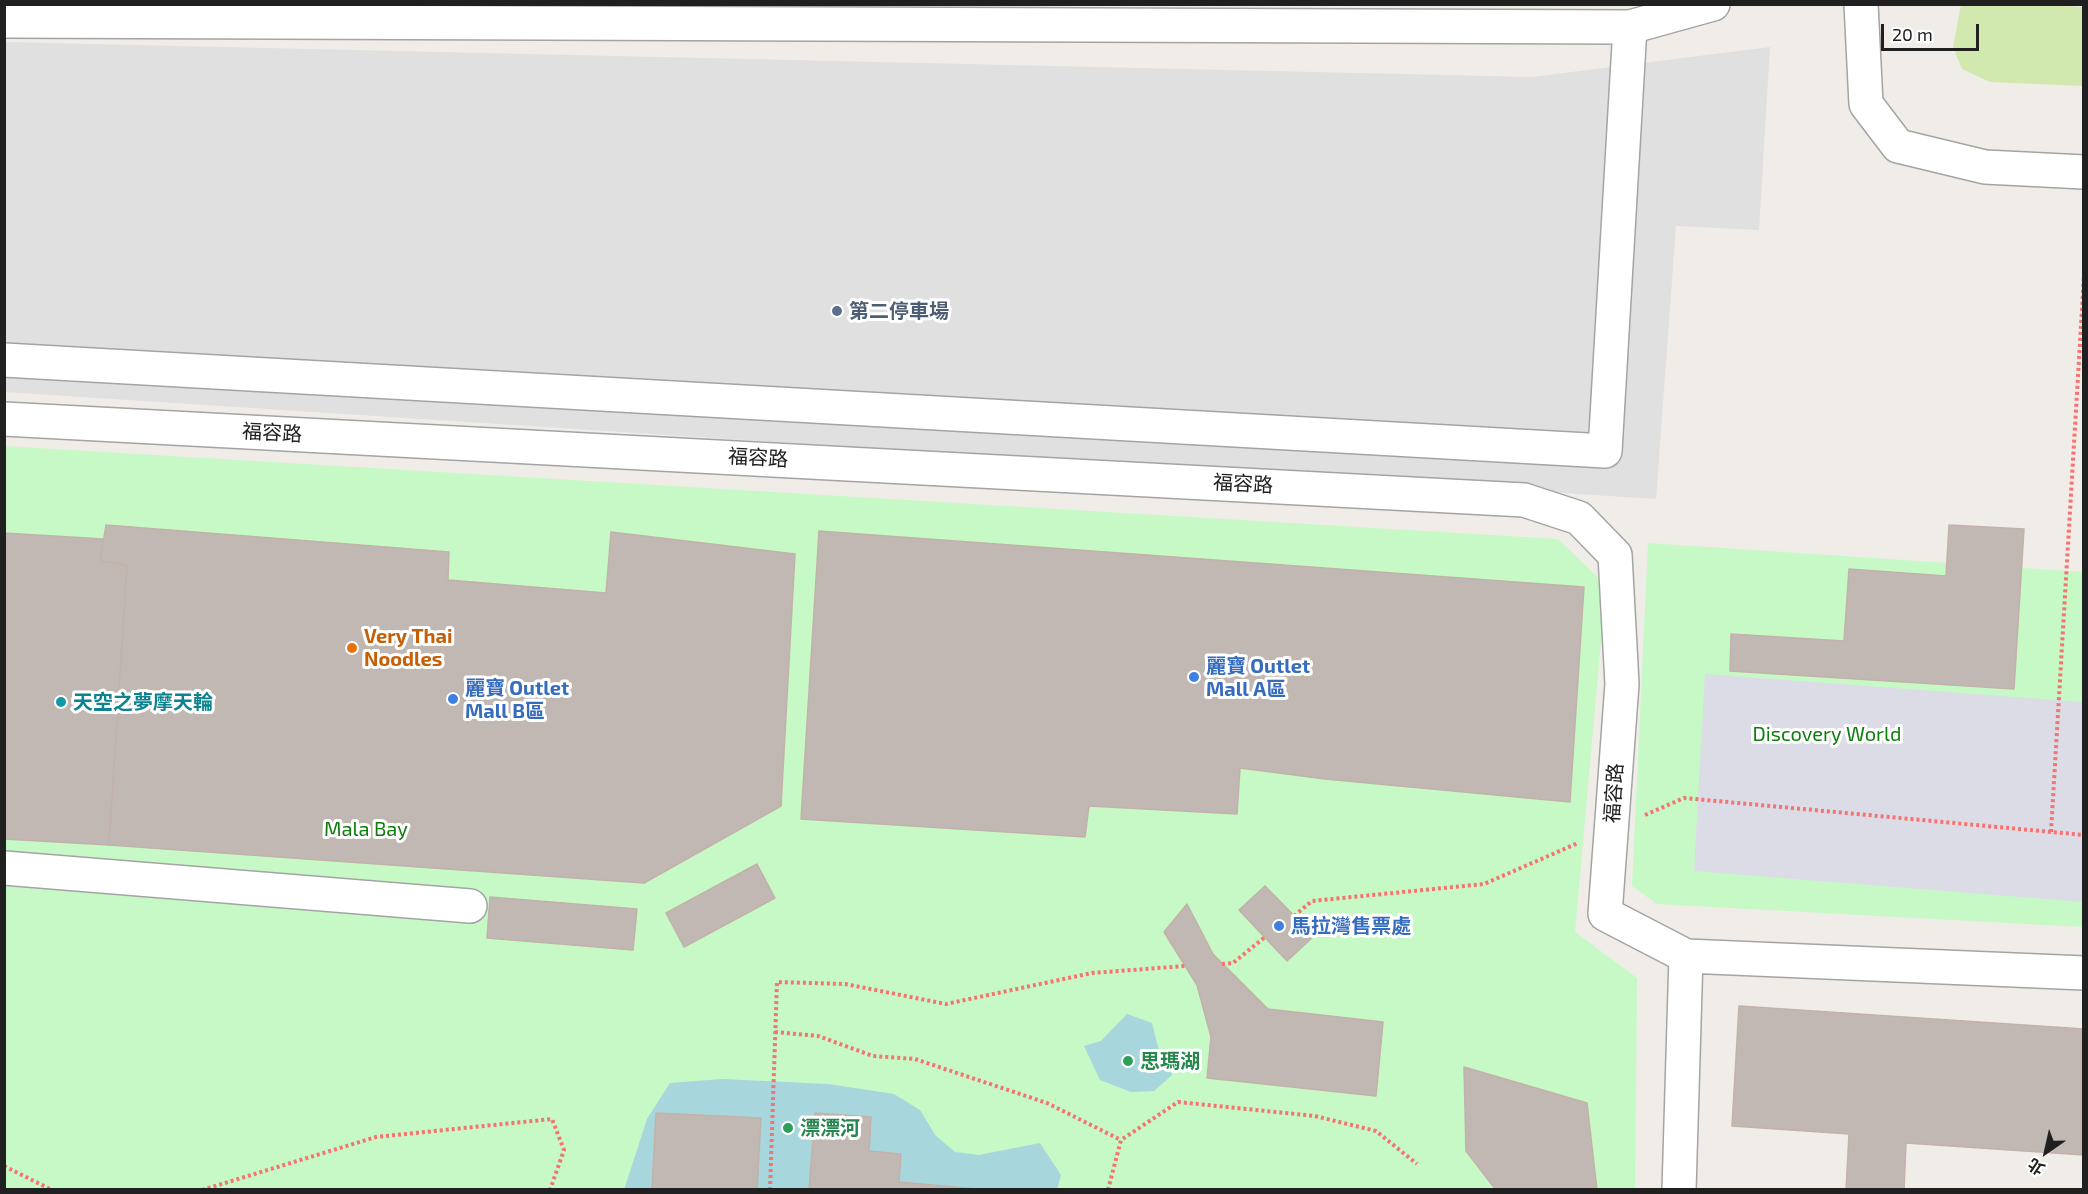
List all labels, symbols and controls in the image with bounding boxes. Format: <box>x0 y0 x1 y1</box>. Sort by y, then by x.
scale bar <box>1884 12 1982 50</box>
text: 20 m <box>1892 23 1933 45</box>
place label: 第二停車場 <box>849 299 949 323</box>
marker: 第二停車場 <box>830 304 844 318</box>
street label: 福容路 <box>241 419 303 447</box>
street label: 福容路 <box>727 444 789 472</box>
street label: 福容路 <box>1212 470 1274 498</box>
place label: Very Thai Noodles <box>364 624 452 671</box>
marker: Very Thai Noodles <box>345 641 359 655</box>
place label: 麗寶 Outlet Mall A區 <box>1206 654 1310 701</box>
marker: 麗寶 Outlet Mall A區 <box>1187 670 1201 684</box>
place label: 麗寶 Outlet Mall B區 <box>465 676 569 723</box>
place label: 天空之夢摩天輪 <box>73 690 213 714</box>
marker: 麗寶 Outlet Mall B區 <box>446 692 460 706</box>
marker: 天空之夢摩天輪 <box>54 695 68 709</box>
park label: Discovery World <box>1753 722 1901 746</box>
street label: 福容路 <box>1600 762 1628 824</box>
park label: Mala Bay <box>324 817 408 841</box>
place label: 馬拉灣售票處 <box>1291 914 1411 938</box>
marker: 馬拉灣售票處 <box>1272 919 1286 933</box>
place label: 思瑪湖 <box>1140 1049 1200 1073</box>
marker: 思瑪湖 <box>1121 1054 1135 1068</box>
place label: 漂漂河 <box>800 1116 860 1140</box>
marker: 漂漂河 <box>781 1121 795 1135</box>
north arrow <box>2016 1122 2076 1182</box>
text: 北 <box>2024 1155 2048 1180</box>

